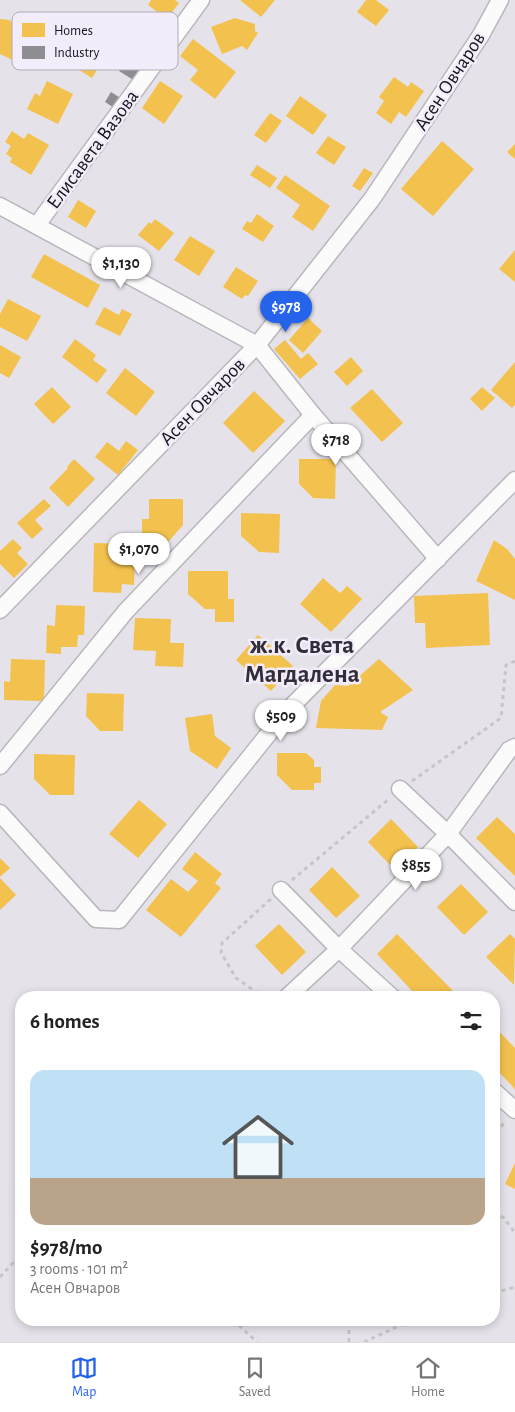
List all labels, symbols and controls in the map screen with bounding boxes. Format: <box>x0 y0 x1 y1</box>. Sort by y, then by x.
legend <box>12 12 178 70</box>
text: Homes <box>54 24 93 38</box>
street label: Асен Овчаров <box>411 29 489 134</box>
text: Industry <box>54 46 100 60</box>
street label: Елисавета Вазова <box>43 86 142 213</box>
pin: $1,130 <box>80 246 162 289</box>
text: $1,130 <box>102 255 140 271</box>
pin: $978 <box>256 290 316 333</box>
text: $978 <box>271 299 301 315</box>
street label: Асен Овчаров <box>156 354 249 449</box>
pin: $718 <box>306 424 366 466</box>
text: $718 <box>322 432 350 448</box>
pin: $1,070 <box>98 532 180 575</box>
text: $1,070 <box>119 541 159 557</box>
district label: ж.к. Света Магдалена <box>244 633 360 687</box>
pin: $509 <box>251 700 311 742</box>
text: $509 <box>266 708 296 724</box>
pin: $855 <box>386 848 446 891</box>
text: $855 <box>402 857 430 873</box>
icon: filters <box>457 1007 485 1035</box>
text: 6 homes <box>30 1011 100 1032</box>
icon: home <box>213 1102 303 1192</box>
text: $978/mo <box>30 1237 102 1258</box>
text: 3 rooms · 101 m² <box>30 1261 128 1277</box>
text: Асен Овчаров <box>30 1280 120 1296</box>
tab: Map <box>70 1354 98 1401</box>
tab: Saved <box>239 1354 271 1401</box>
tab: Home <box>411 1354 445 1401</box>

